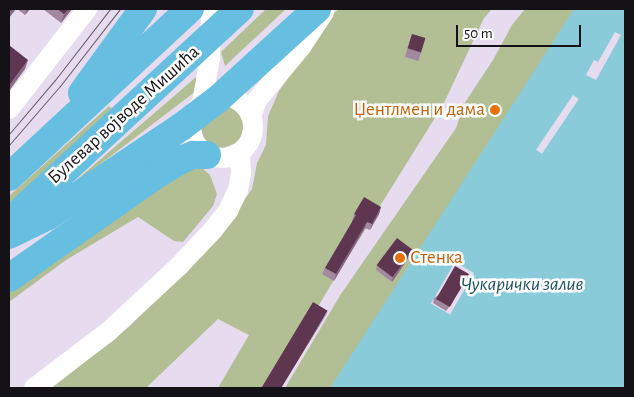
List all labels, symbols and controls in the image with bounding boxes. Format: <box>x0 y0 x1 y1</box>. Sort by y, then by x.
scale bar <box>459 15 584 47</box>
text: 50 m <box>464 26 493 41</box>
street label: Булевар војводе Мишића <box>43 41 205 189</box>
place label: Џентлмен и дама <box>353 99 485 121</box>
marker: Џентлмен и дама <box>489 104 501 116</box>
place label: Стенка <box>410 247 463 269</box>
marker: Стенка <box>394 252 406 264</box>
water label: Чукарички залив <box>461 272 583 296</box>

